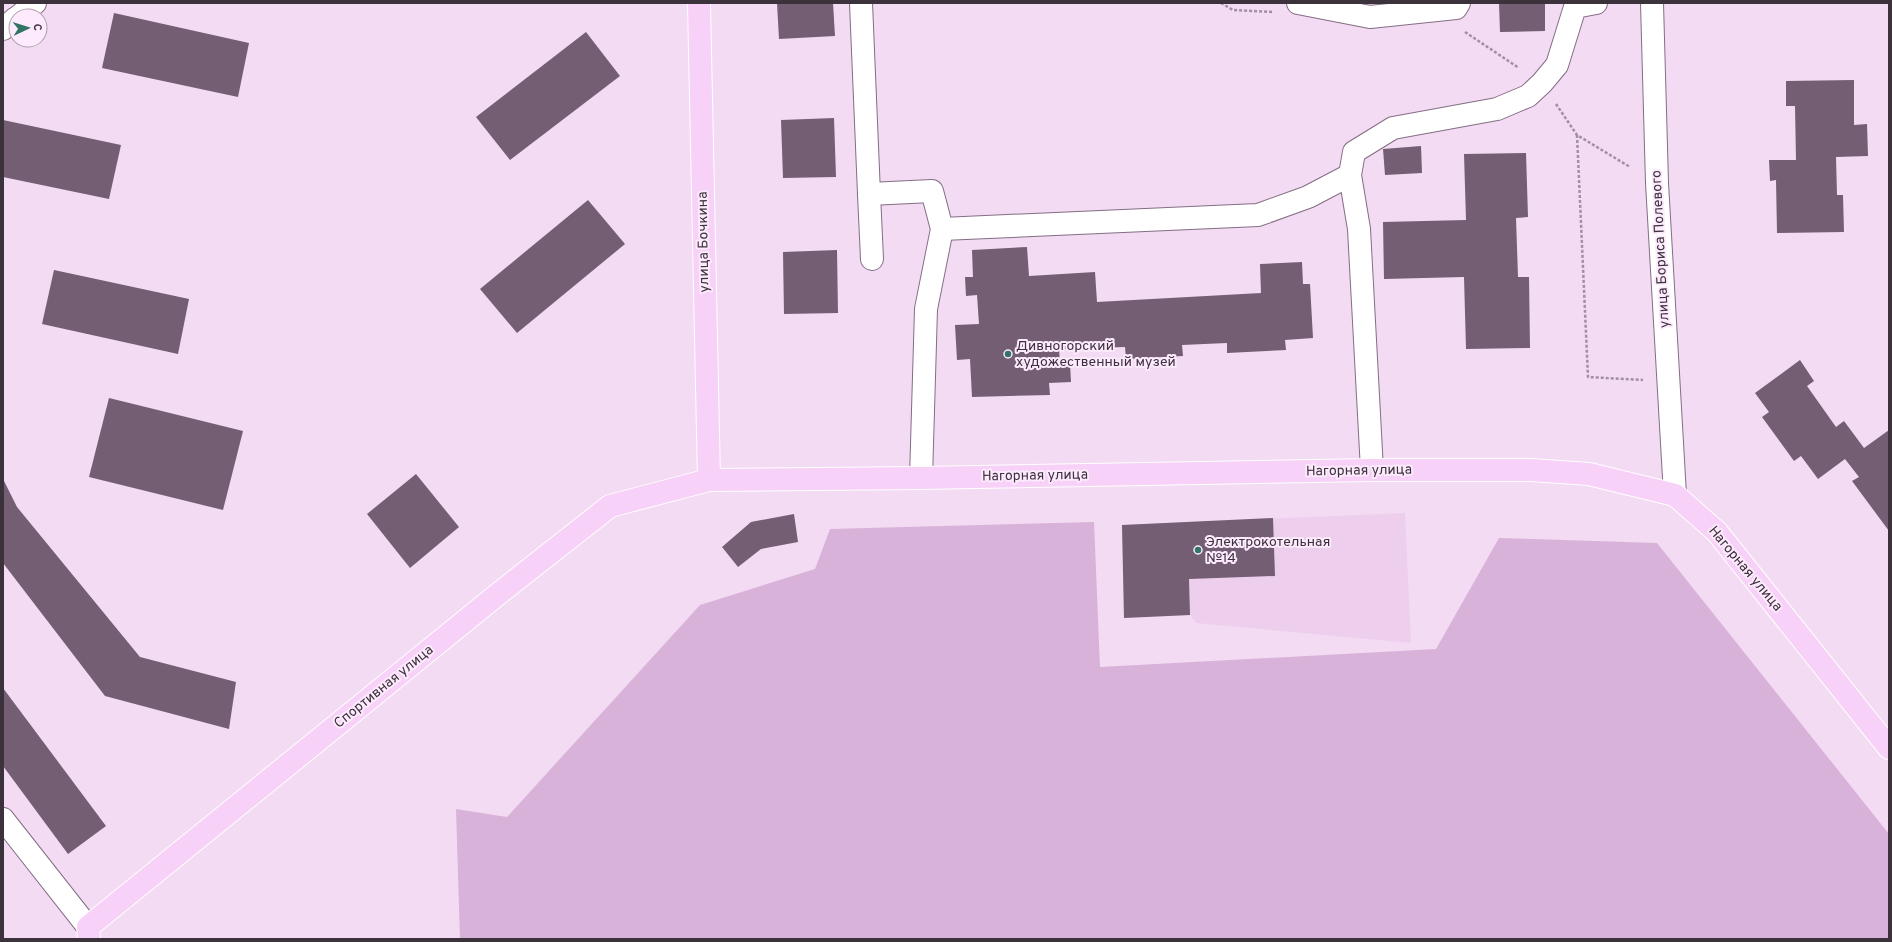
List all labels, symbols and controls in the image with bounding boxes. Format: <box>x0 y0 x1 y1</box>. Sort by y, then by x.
north arrow <box>8 8 48 48</box>
text: С <box>30 23 44 31</box>
street label: улица Бориса Полевого <box>1648 169 1674 328</box>
street label: улица Бочкина <box>695 191 713 293</box>
place label: Дивногорский художественный музей <box>1016 338 1176 371</box>
marker: Дивногорский художественный музей <box>1003 349 1013 359</box>
street label: Нагорная улица <box>1306 462 1412 480</box>
street label: Нагорная улица <box>982 467 1088 485</box>
street label: Нагорная улица <box>1704 523 1786 615</box>
place label: Электрокотельная №14 <box>1206 534 1330 567</box>
marker: Электрокотельная №14 <box>1193 545 1203 555</box>
street label: Спортивная улица <box>331 642 437 732</box>

